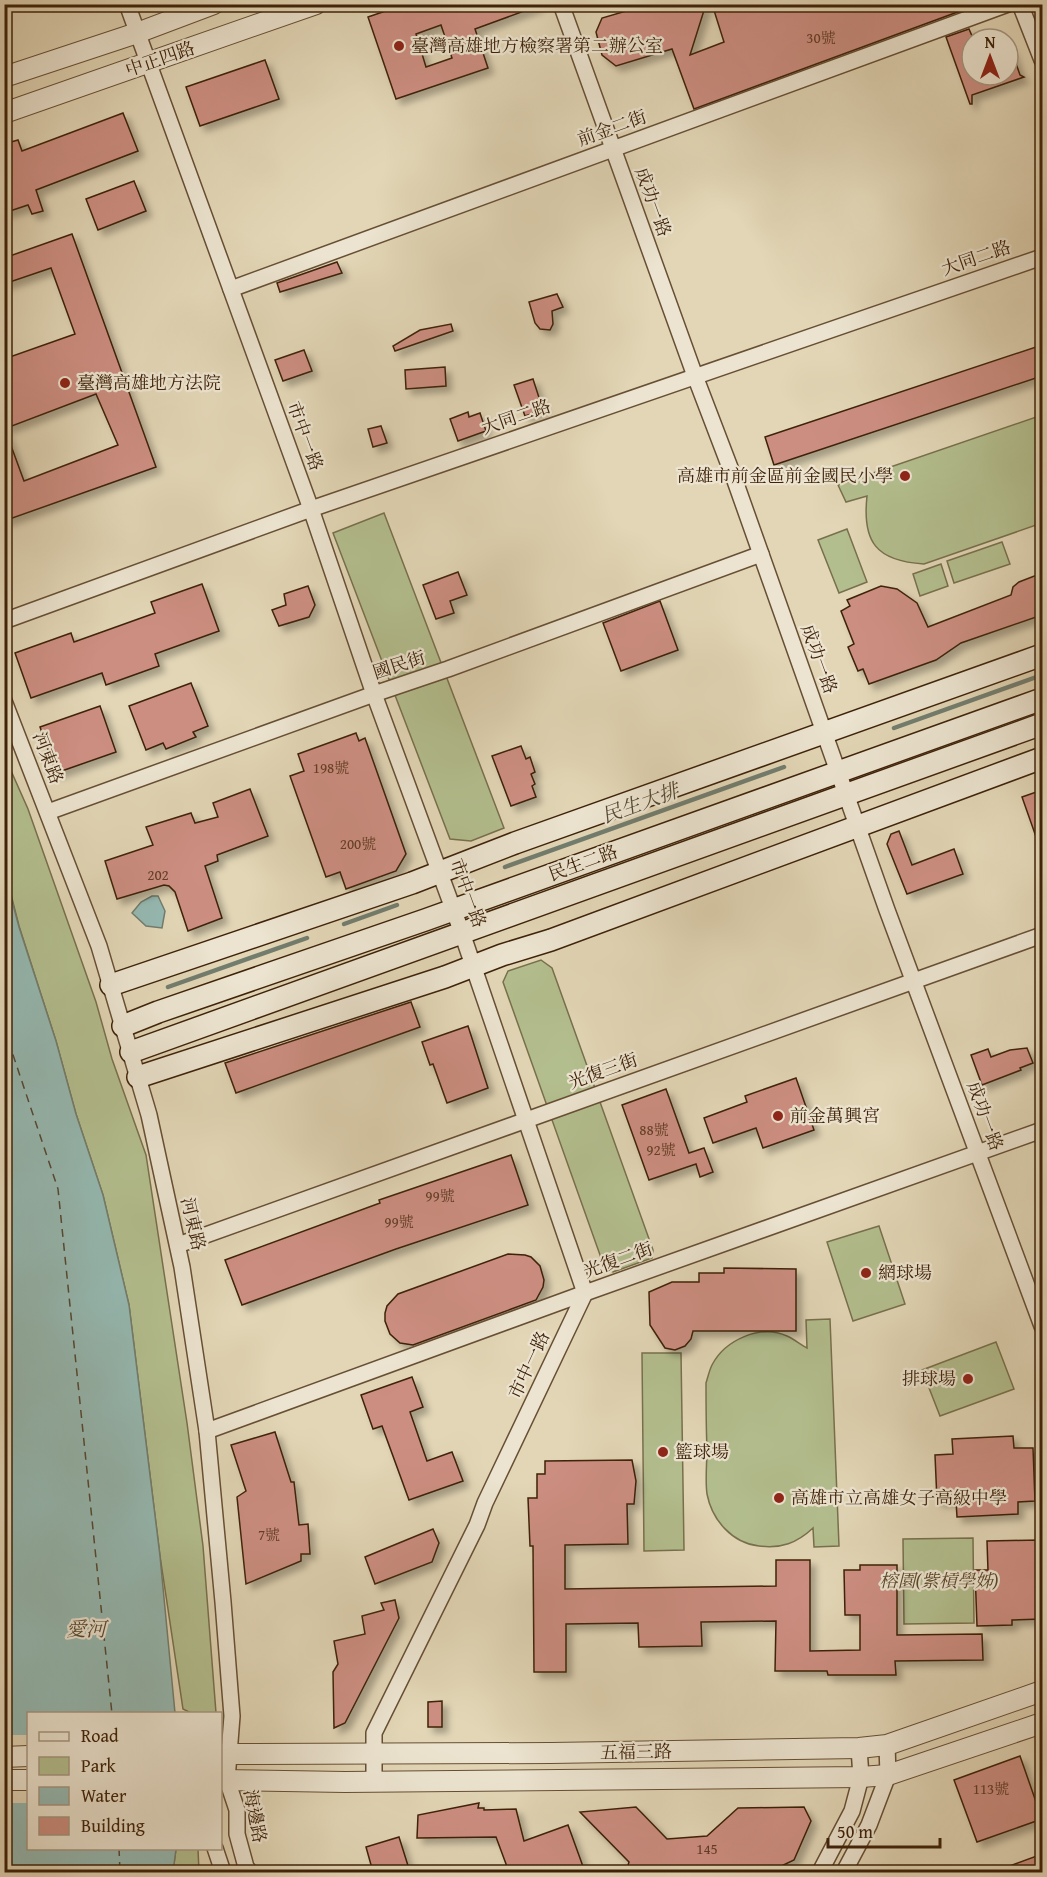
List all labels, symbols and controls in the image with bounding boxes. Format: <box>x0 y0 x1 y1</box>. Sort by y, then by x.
house number: 30號 <box>806 27 836 48</box>
north arrow <box>960 27 1020 87</box>
text: N <box>985 30 996 54</box>
place label: 臺灣高雄地方檢察署第二辦公室 <box>411 32 663 59</box>
street label: 中正四路 <box>121 34 198 83</box>
marker: 臺灣高雄地方檢察署第二辦公室 <box>392 39 406 53</box>
street label: 前金二街 <box>573 103 650 153</box>
street label: 成功一路 <box>628 163 678 240</box>
street label: 大同二路 <box>937 233 1014 282</box>
place label: 臺灣高雄地方法院 <box>77 369 221 396</box>
marker: 臺灣高雄地方法院 <box>58 376 72 390</box>
street label: 大同二路 <box>477 392 554 441</box>
street label: 市中一路 <box>280 397 330 474</box>
place label: 高雄市前金區前金國民小學 <box>677 462 893 489</box>
marker: 高雄市前金區前金國民小學 <box>898 469 912 483</box>
street label: 成功一路 <box>794 620 844 697</box>
street label: 國民街 <box>369 643 429 686</box>
street label: 河東路 <box>26 728 71 788</box>
house number: 198號 <box>313 757 349 778</box>
water label: 民生大排 <box>597 774 685 830</box>
house number: 200號 <box>340 833 376 854</box>
street label: 民生二路 <box>544 838 621 888</box>
street label: 市中一路 <box>443 854 493 931</box>
house number: 202 <box>147 864 169 885</box>
street label: 光復三街 <box>564 1046 641 1096</box>
street label: 成功一路 <box>960 1077 1010 1154</box>
place label: 前金萬興宮 <box>790 1102 880 1129</box>
marker: 前金萬興宮 <box>771 1109 785 1123</box>
house number: 88號 <box>639 1119 669 1140</box>
house number: 92號 <box>646 1139 676 1160</box>
house number: 99號 <box>425 1185 455 1206</box>
street label: 河東路 <box>174 1195 213 1253</box>
house number: 99號 <box>384 1211 414 1232</box>
street label: 光復二街 <box>579 1235 656 1285</box>
place label: 網球場 <box>878 1259 932 1286</box>
marker: 網球場 <box>859 1266 873 1280</box>
street label: 市中一路 <box>501 1326 556 1403</box>
place label: 排球場 <box>902 1365 956 1392</box>
marker: 排球場 <box>961 1372 975 1386</box>
place label: 籃球場 <box>675 1438 729 1465</box>
marker: 籃球場 <box>656 1445 670 1459</box>
place label: 高雄市立高雄女子高級中學 <box>791 1484 1007 1511</box>
marker: 高雄市立高雄女子高級中學 <box>772 1491 786 1505</box>
house number: 7號 <box>258 1524 280 1545</box>
park label: 榕園(紫槓學姊) <box>880 1567 998 1594</box>
water label: 愛河 <box>66 1614 109 1643</box>
legend <box>27 1712 222 1850</box>
text: Road <box>81 1722 119 1749</box>
street label: 五福三路 <box>600 1737 672 1766</box>
text: Park <box>81 1752 117 1779</box>
house number: 113號 <box>973 1778 1009 1799</box>
text: Water <box>81 1782 127 1809</box>
street label: 海邊路 <box>237 1787 274 1845</box>
scale bar <box>828 1811 940 1849</box>
text: Building <box>81 1812 145 1839</box>
text: 50 m <box>837 1818 873 1845</box>
house number: 145 <box>696 1838 718 1859</box>

